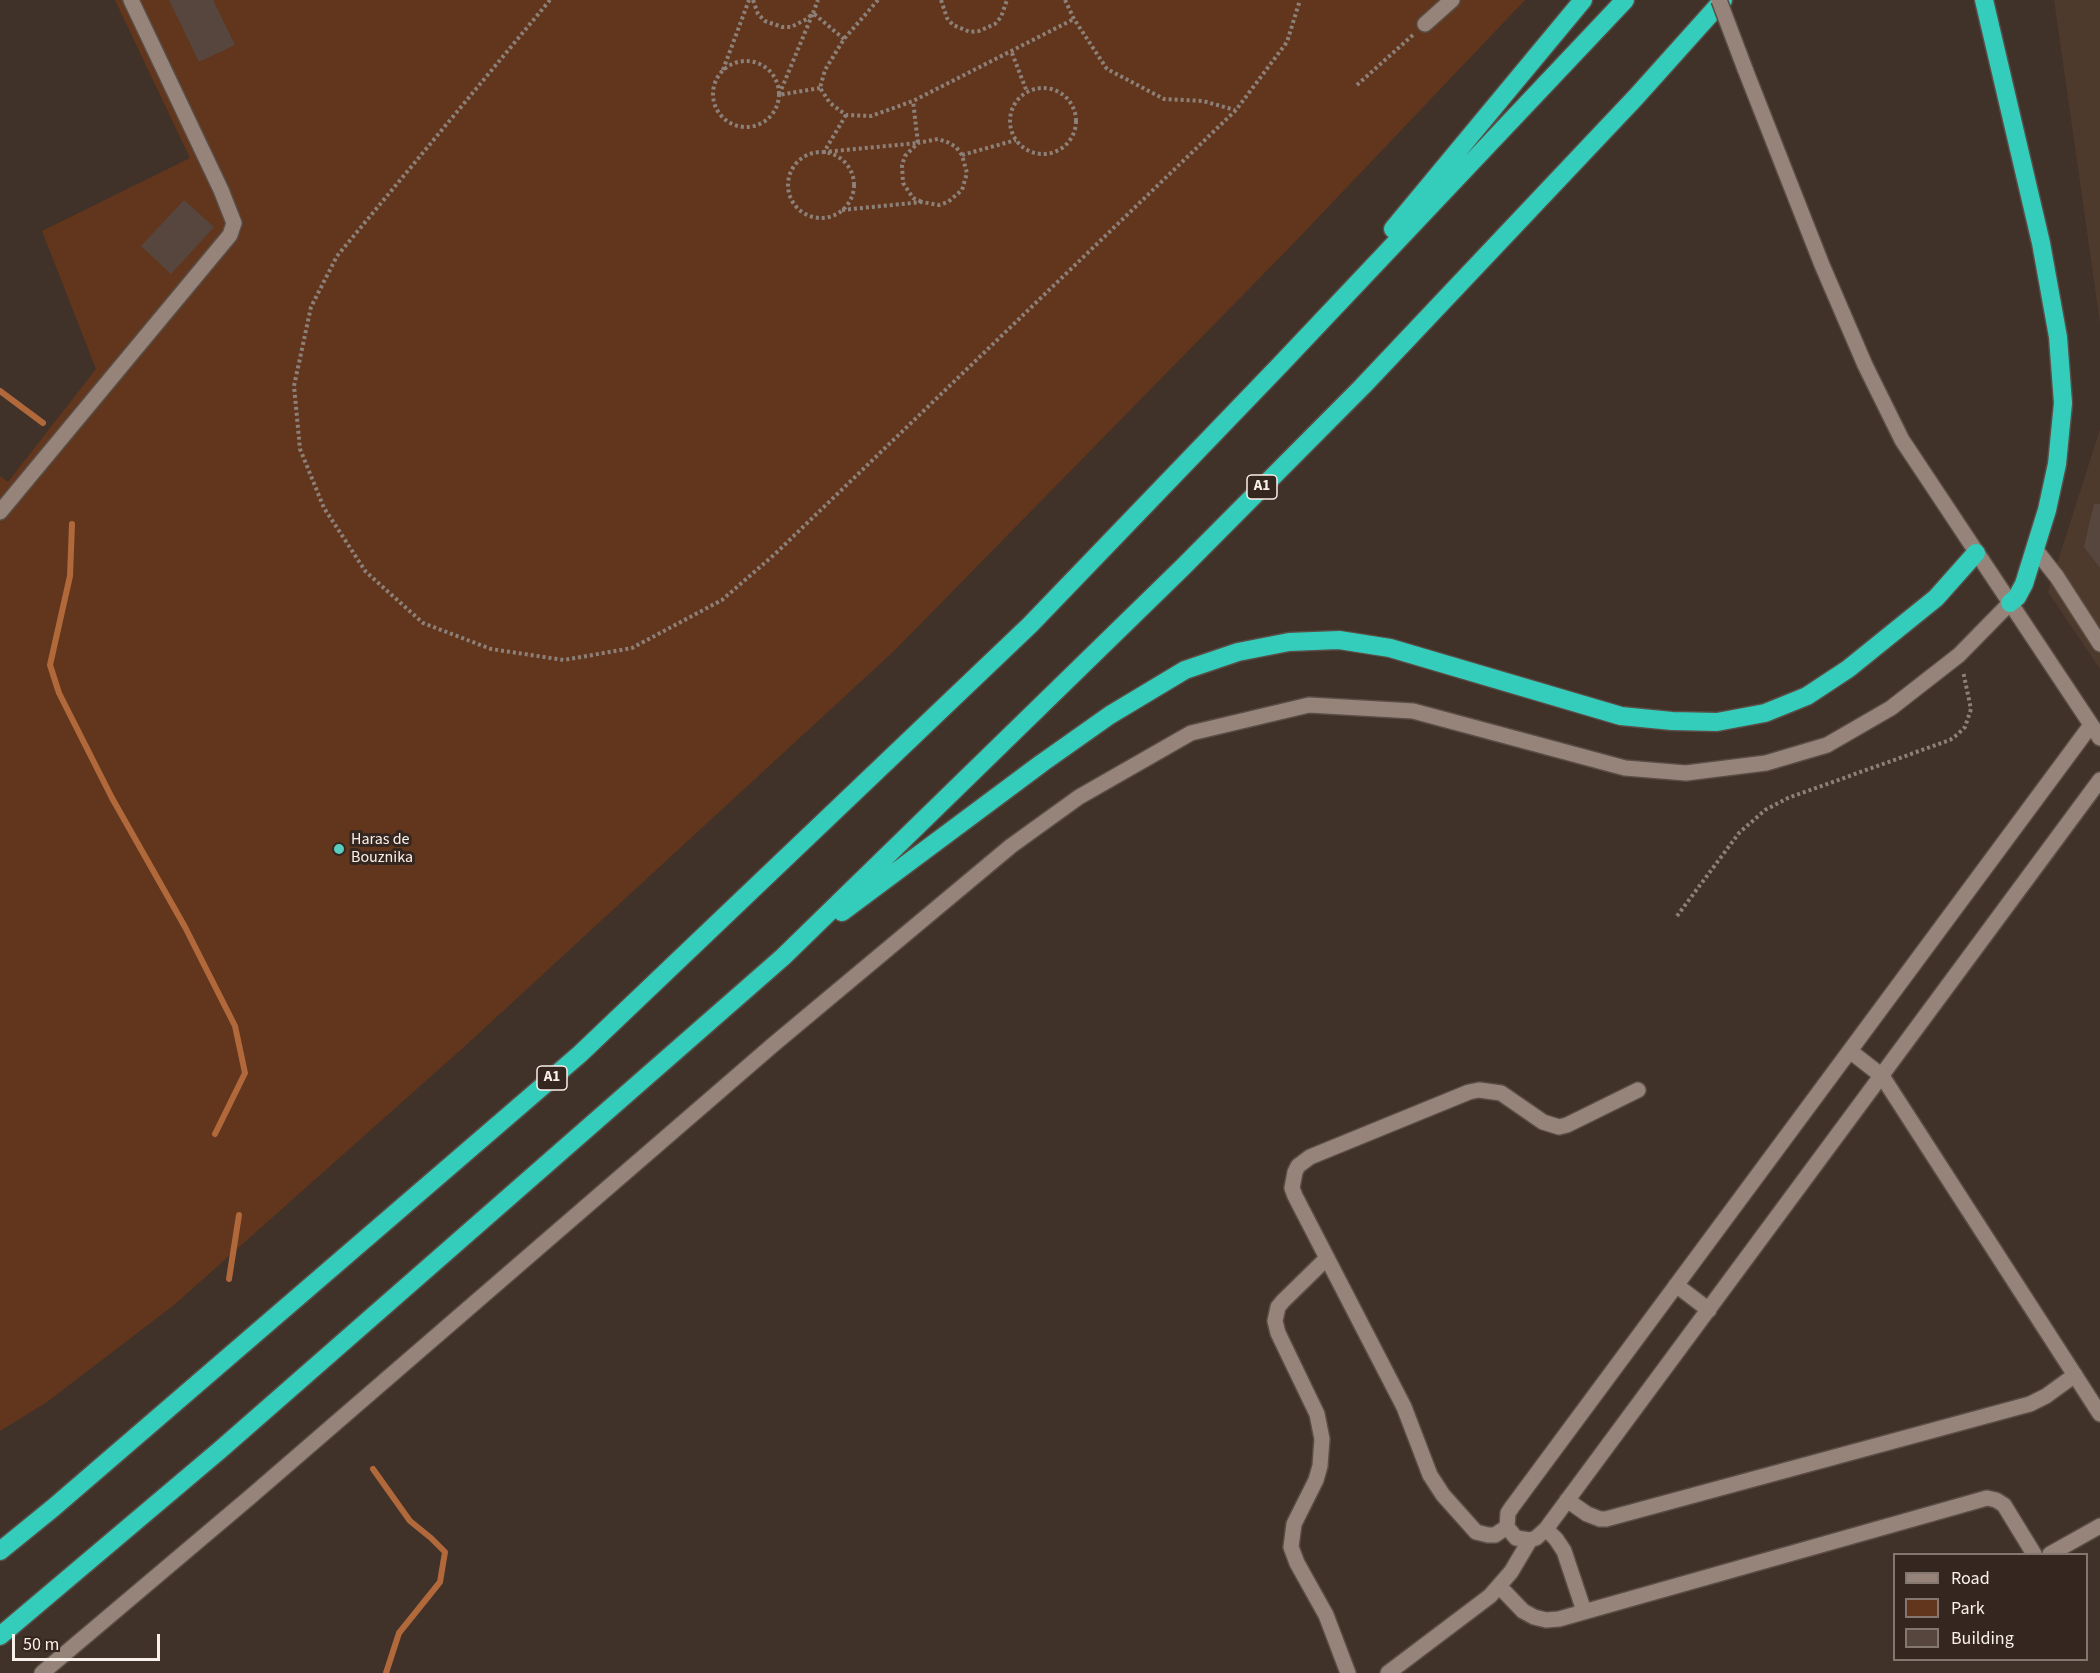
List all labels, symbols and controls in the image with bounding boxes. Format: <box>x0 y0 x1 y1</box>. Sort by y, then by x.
road number: A1 <box>1247 475 1277 499</box>
place label: Haras de Bouznika <box>351 830 413 868</box>
marker: Haras de Bouznika <box>332 842 346 856</box>
road number: A1 <box>537 1066 567 1090</box>
legend <box>1893 1553 2088 1661</box>
text: Road <box>1951 1566 1990 1591</box>
text: Park <box>1951 1596 1985 1621</box>
scale bar <box>15 1622 164 1660</box>
text: Building <box>1951 1626 2014 1651</box>
text: 50 m <box>23 1632 59 1657</box>

